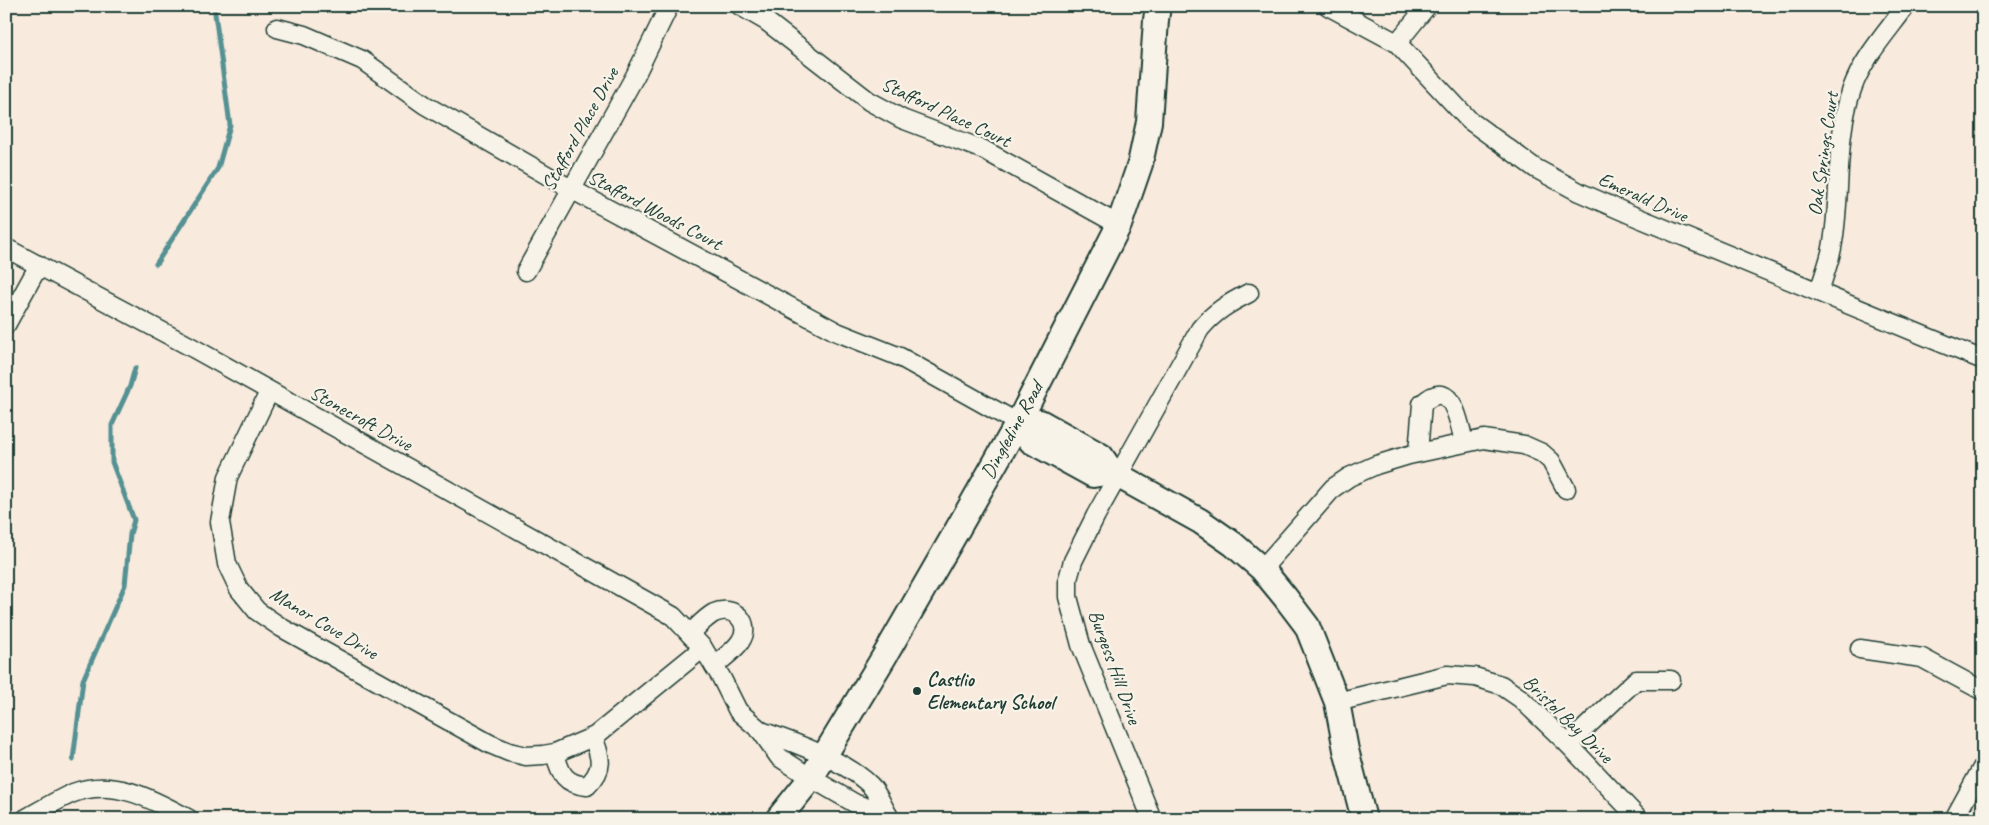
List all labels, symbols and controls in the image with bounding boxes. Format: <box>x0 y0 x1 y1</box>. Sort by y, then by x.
street label: Stafford Place Drive <box>536 62 625 195</box>
street label: Stafford Place Court <box>877 71 1017 154</box>
street label: Oak Springs Court <box>1802 88 1844 217</box>
street label: Stafford Woods Court <box>584 164 728 257</box>
street label: Emerald Drive <box>1594 166 1693 228</box>
street label: Dingledine Road <box>975 374 1050 483</box>
street label: Stonecroft Drive <box>305 380 418 457</box>
street label: Manor Cove Drive <box>265 581 384 666</box>
street label: Burgess Hill Drive <box>1083 607 1148 729</box>
place label: Castlio Elementary School <box>927 667 1057 715</box>
street label: Bristol Bay Drive <box>1518 670 1620 769</box>
marker: Castlio Elementary School <box>911 685 923 697</box>

